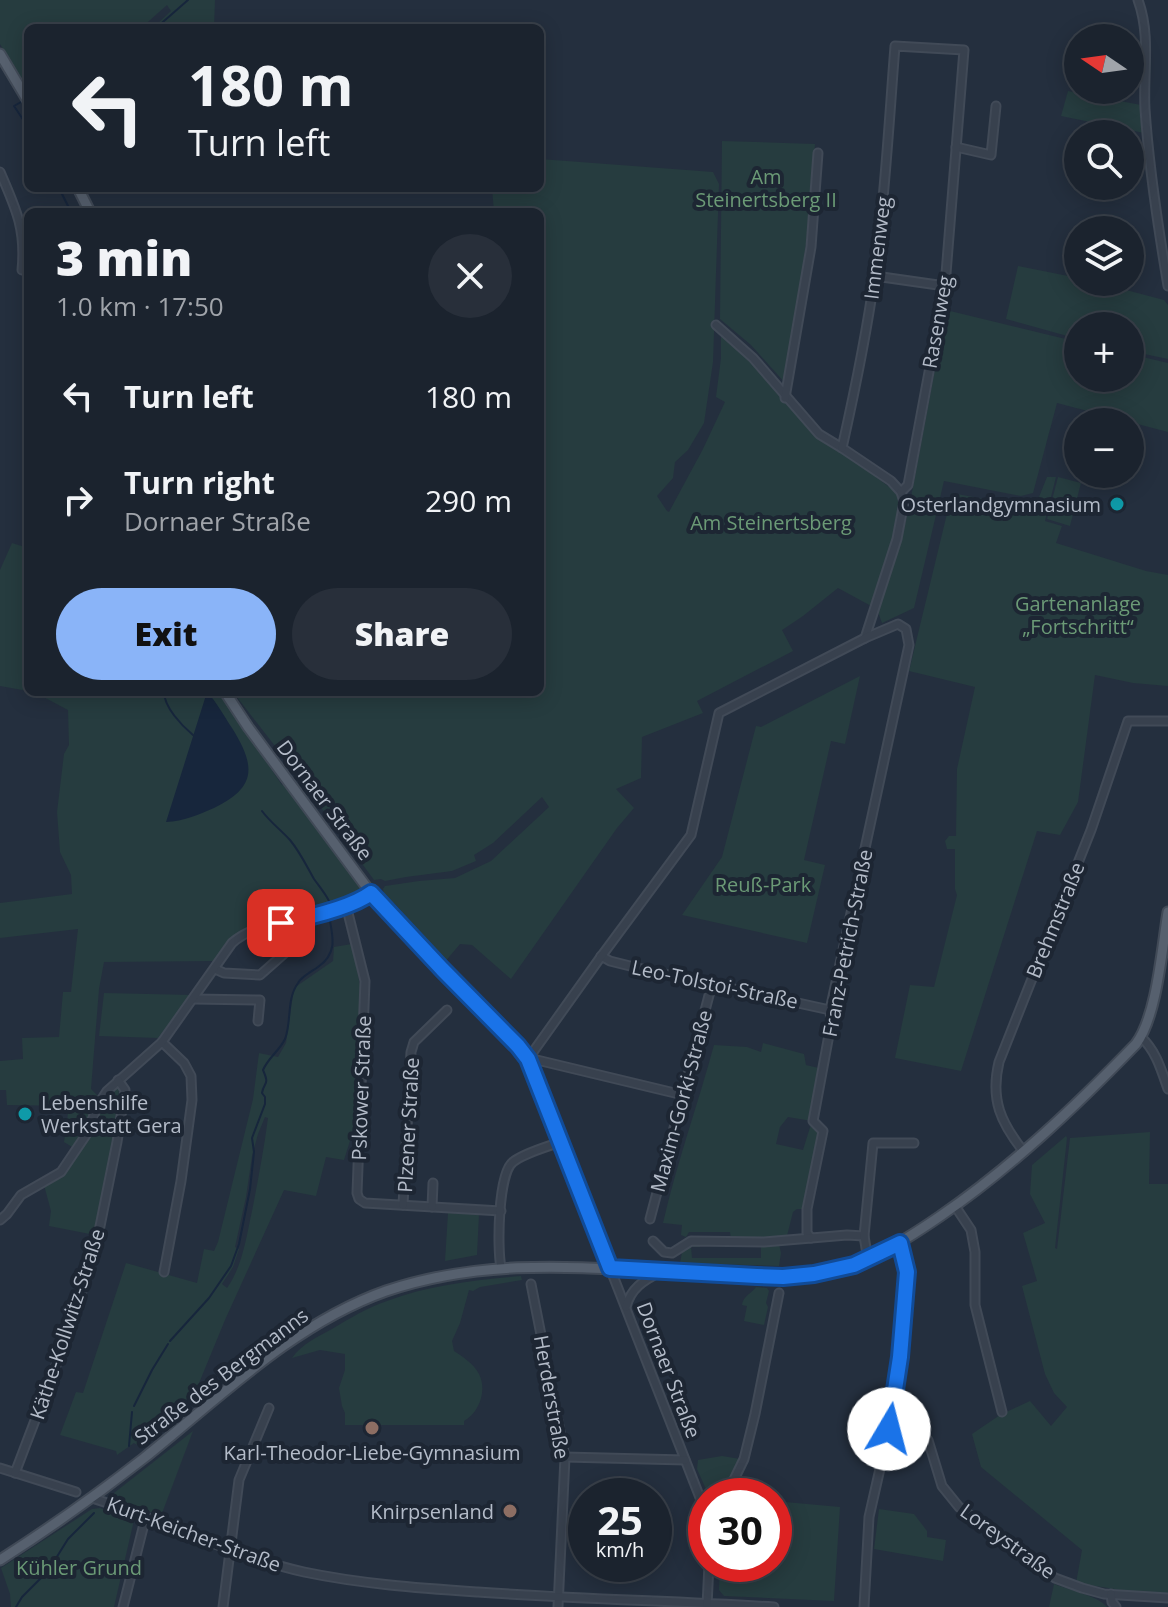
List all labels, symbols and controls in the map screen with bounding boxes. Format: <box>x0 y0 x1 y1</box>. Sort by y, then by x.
north arrow <box>1064 24 1144 104</box>
map controls <box>1064 24 1144 488</box>
text: 180 m <box>188 46 354 122</box>
icon: left <box>56 56 160 160</box>
text: Turn left <box>188 118 330 167</box>
button: search <box>1064 120 1144 200</box>
park label: Am Steinertsberg II <box>695 163 837 213</box>
street label: Immenweg <box>857 195 897 301</box>
button: layers <box>1064 216 1144 296</box>
text: 3 min <box>56 225 192 290</box>
button: close <box>428 234 512 318</box>
street label: Rasenweg <box>916 273 958 371</box>
text: 1.0 km · 17:50 <box>56 288 224 324</box>
button: + <box>1064 312 1144 392</box>
icon: left <box>56 374 100 418</box>
text: Turn left <box>124 376 254 417</box>
text: 180 m <box>425 376 512 417</box>
button: − <box>1064 408 1144 488</box>
text: Turn right <box>124 462 275 503</box>
icon: right <box>56 478 100 522</box>
text: 290 m <box>425 480 512 521</box>
place label: Osterlandgymnasium <box>901 491 1101 518</box>
marker: Osterlandgymnasium <box>1108 495 1126 513</box>
text: Dornaer Straße <box>124 503 311 539</box>
park label: Am Steinertsberg <box>690 509 852 536</box>
button: Exit <box>56 588 276 680</box>
button: Share <box>292 588 512 680</box>
park label: Gartenanlage „Fortschritt“ <box>1015 590 1141 640</box>
street label: Dornaer Straße <box>271 734 379 866</box>
street label: Franz-Petrich-Straße <box>816 847 878 1039</box>
street label: Brehmstraße <box>1019 858 1091 982</box>
park label: Reuß-Park <box>715 871 812 898</box>
pin <box>247 889 315 957</box>
icon: arrive <box>259 901 303 945</box>
street label: Leo-Tolstoi-Straße <box>629 953 801 1015</box>
street label: Maxim-Gorki-Straße <box>644 1007 718 1195</box>
street label: Pskower Straße <box>345 1015 377 1161</box>
street label: Plzener Straße <box>391 1057 425 1193</box>
place label: Lebenshilfe Werkstatt Gera <box>41 1089 182 1139</box>
marker: Lebenshilfe Werkstatt Gera <box>16 1105 34 1123</box>
street label: Käthe-Kollwitz-Straße <box>23 1225 111 1423</box>
street label: Dornaer Straße <box>631 1298 707 1442</box>
street label: Straße des Bergmanns <box>128 1302 314 1450</box>
street label: Herderstraße <box>528 1333 576 1461</box>
position arrow <box>847 1387 931 1471</box>
marker: Karl-Theodor-Liebe-Gymnasium <box>363 1419 381 1437</box>
place label: Karl-Theodor-Liebe-Gymnasium <box>224 1439 520 1466</box>
speed limit sign: 30 <box>688 1478 792 1582</box>
street label: Kurt-Keicher-Straße <box>103 1490 285 1578</box>
text: 25 <box>597 1492 643 1547</box>
street label: Loreystraße <box>955 1497 1061 1585</box>
place label: Knirpsenland <box>370 1498 494 1525</box>
marker: Knirpsenland <box>501 1502 519 1520</box>
text: km/h <box>596 1536 644 1563</box>
park label: Kühler Grund <box>16 1554 142 1581</box>

